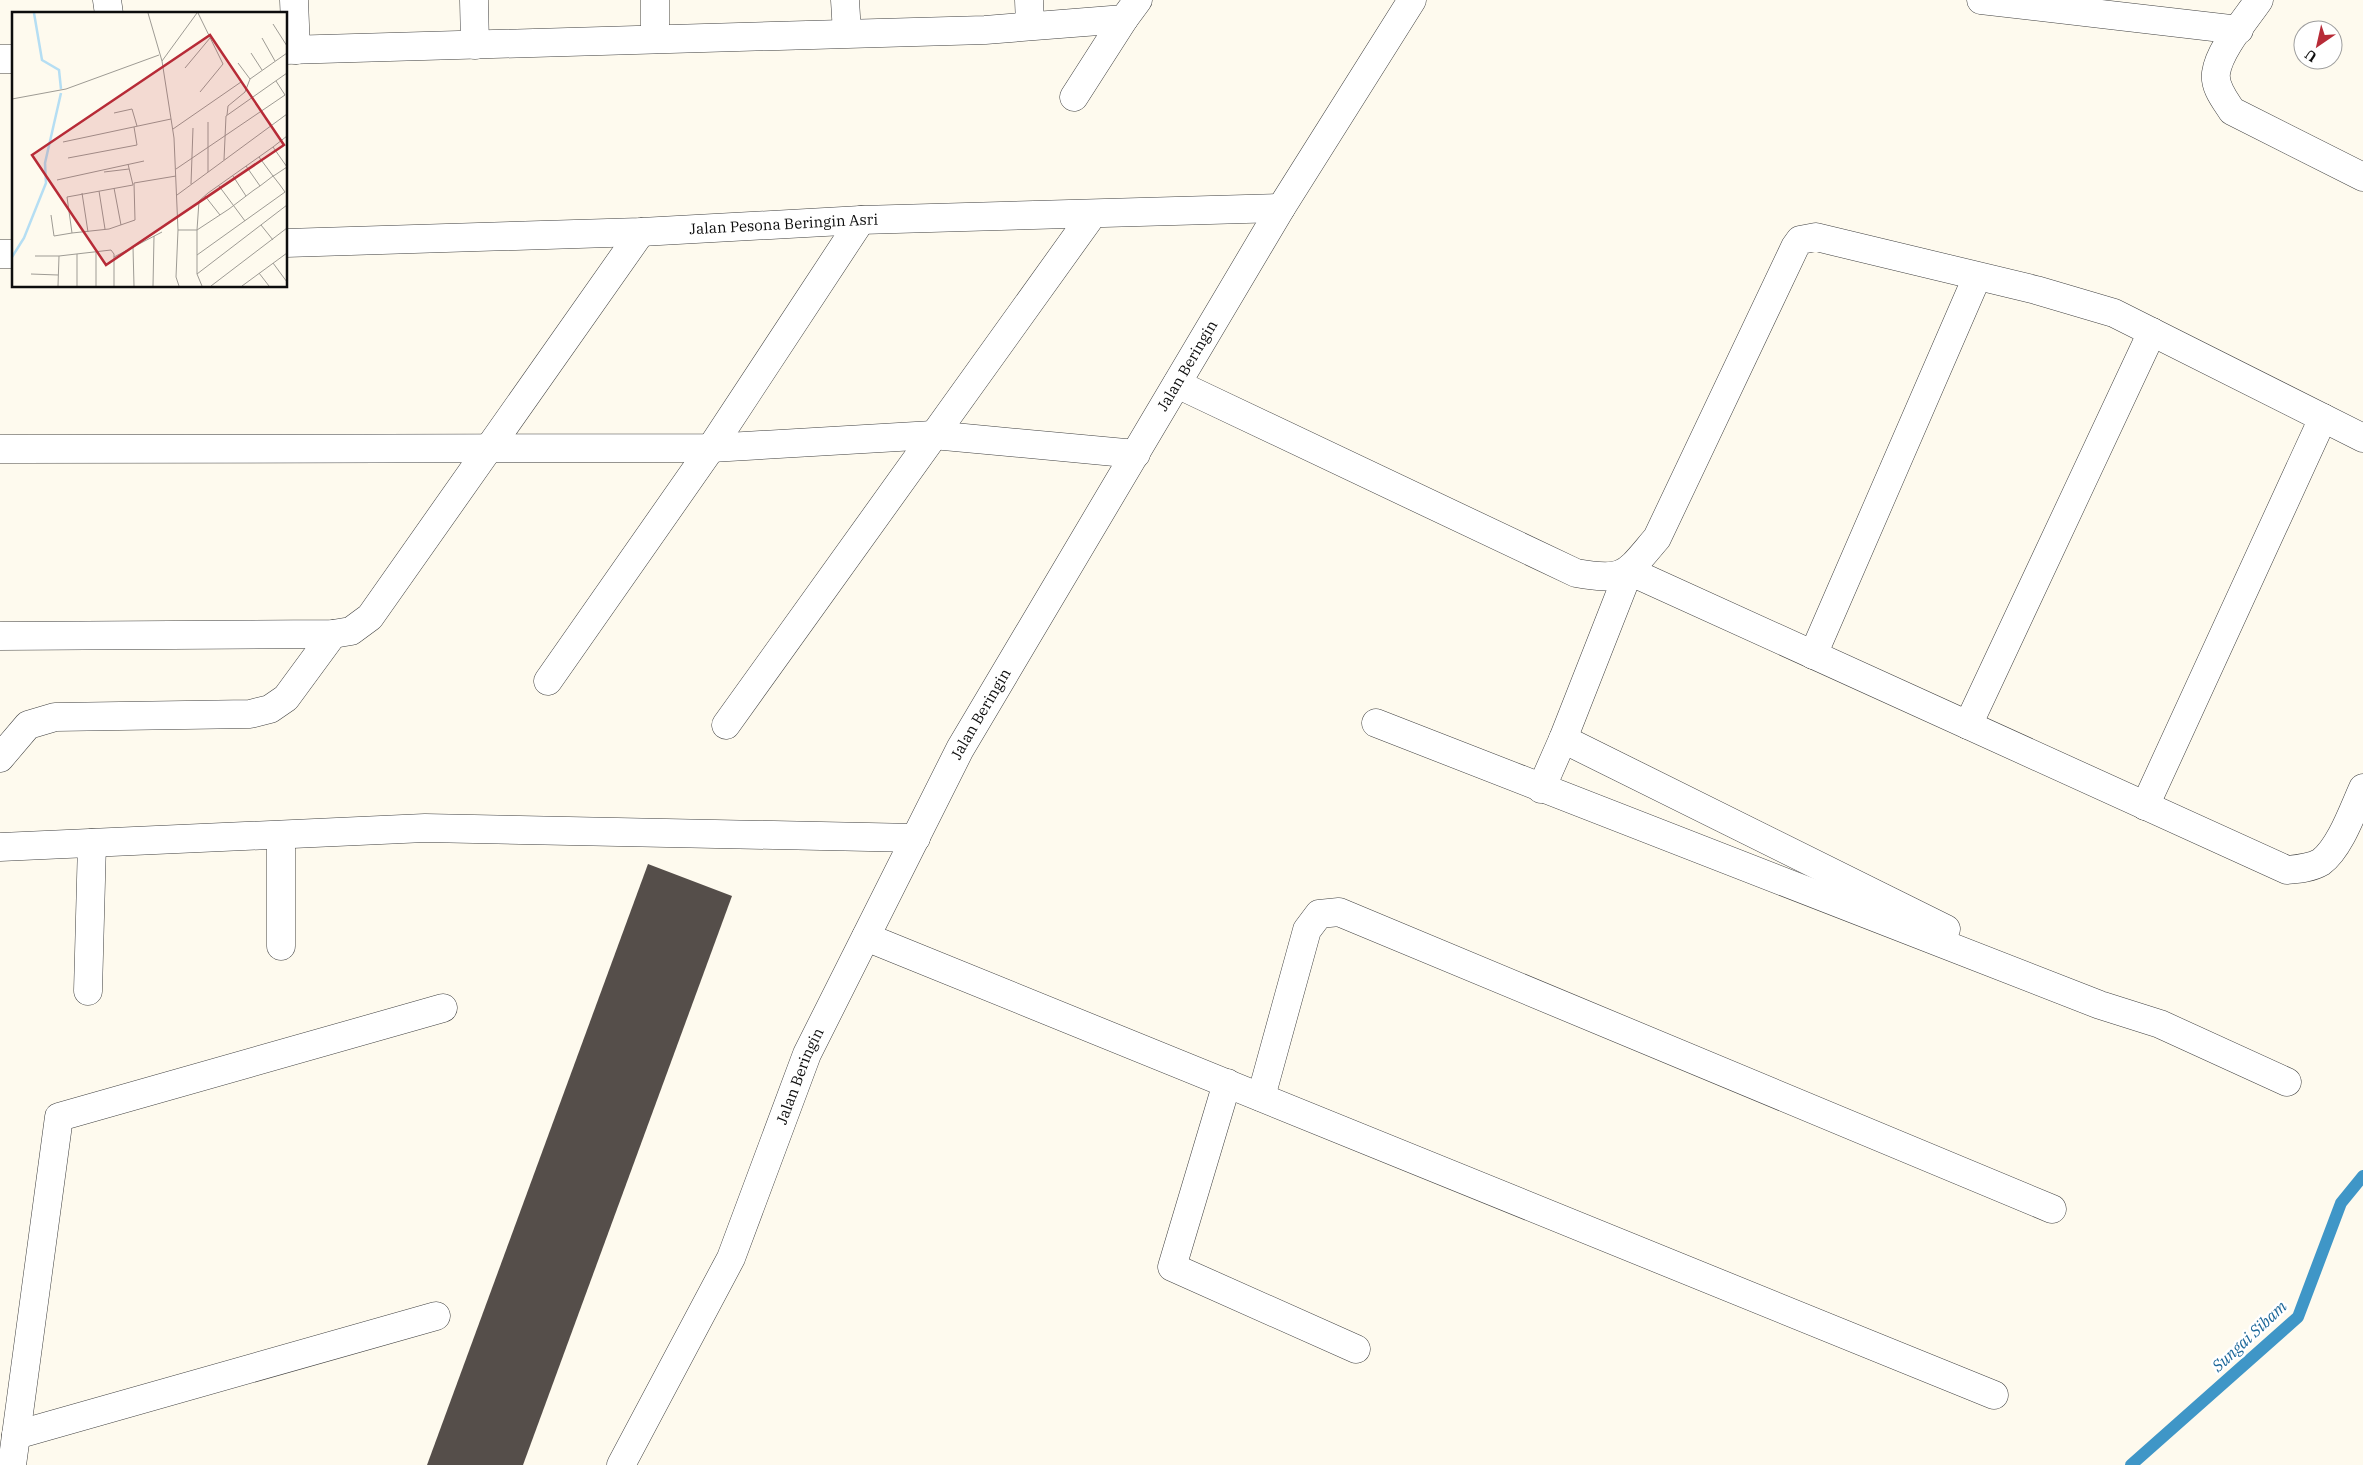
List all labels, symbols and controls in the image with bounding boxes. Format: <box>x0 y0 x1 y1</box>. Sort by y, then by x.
inset map <box>12 12 288 288</box>
north arrow <box>2293 20 2343 70</box>
text: U <box>2301 45 2320 66</box>
street label: Jalan Pesona Beringin Asri <box>689 210 879 238</box>
street label: Jalan Beringin <box>1153 316 1221 414</box>
street label: Jalan Beringin <box>946 665 1015 762</box>
street label: Jalan Beringin <box>772 1024 828 1127</box>
water label: Sungai Sibam <box>2207 1296 2291 1376</box>

